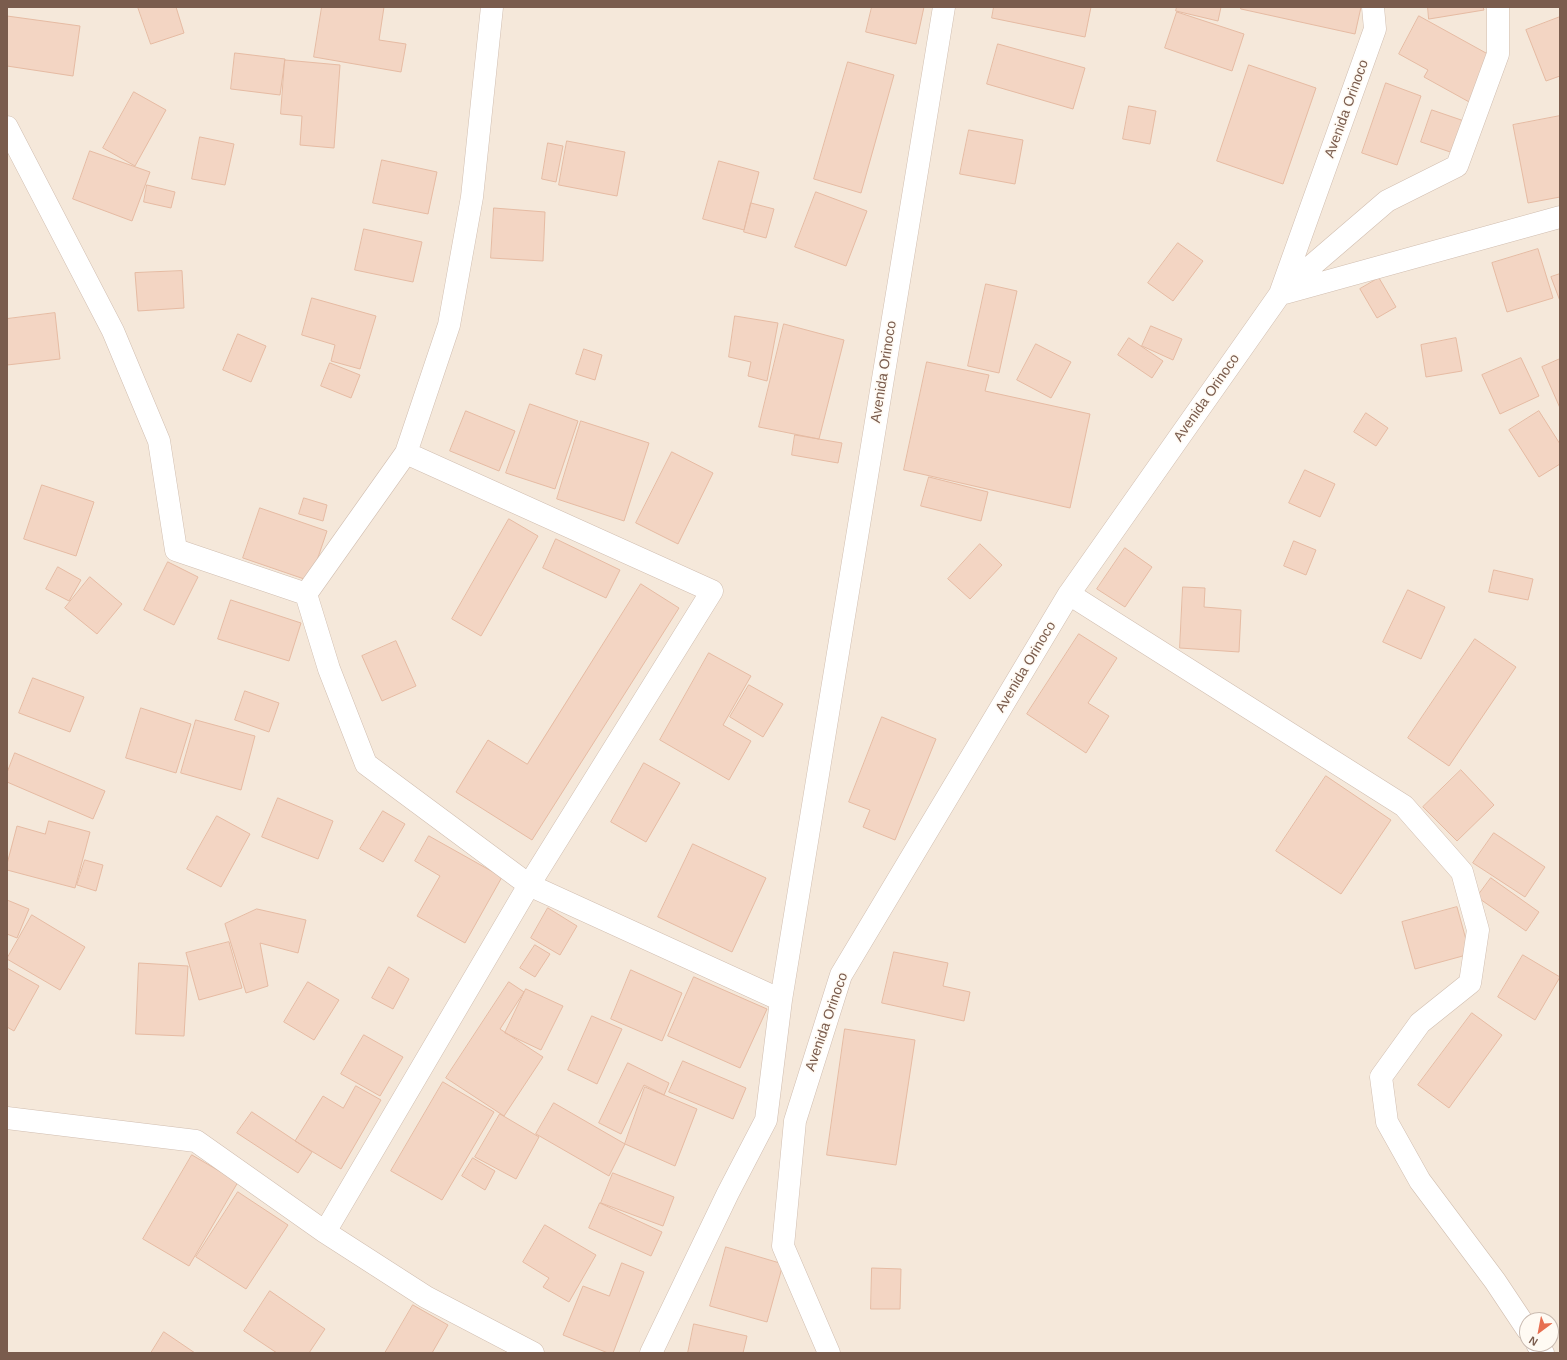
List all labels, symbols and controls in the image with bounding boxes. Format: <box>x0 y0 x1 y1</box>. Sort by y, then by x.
street label: Avenida Orinoco <box>1321 58 1373 160</box>
street label: Avenida Orinoco <box>868 320 900 424</box>
street label: Avenida Orinoco <box>1171 351 1243 445</box>
street label: Avenida Orinoco <box>992 618 1060 716</box>
street label: Avenida Orinoco <box>802 970 852 1074</box>
north arrow <box>1519 1312 1559 1352</box>
text: N <box>1527 1334 1540 1349</box>

